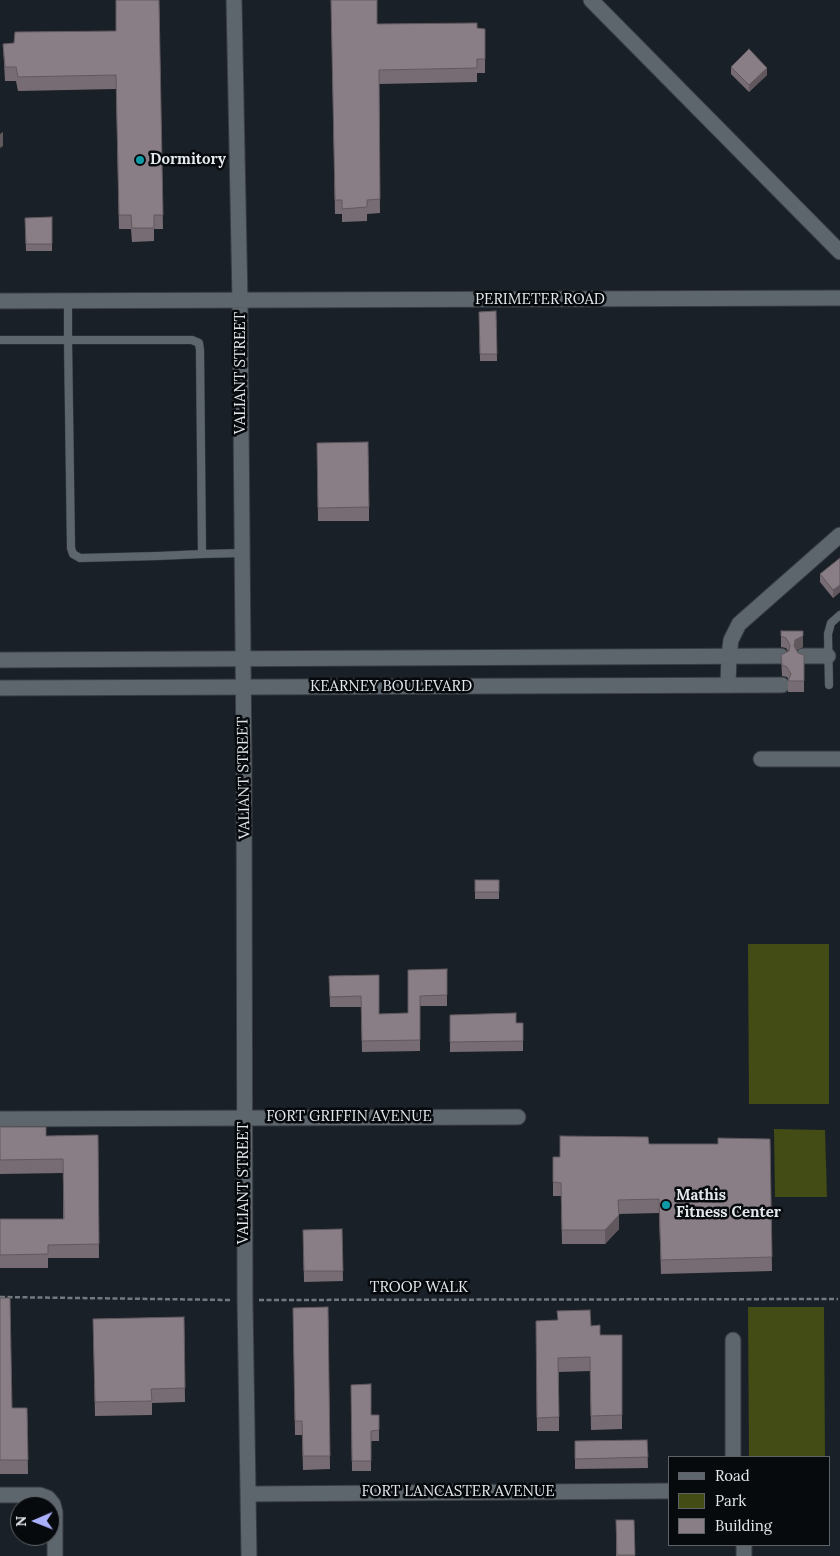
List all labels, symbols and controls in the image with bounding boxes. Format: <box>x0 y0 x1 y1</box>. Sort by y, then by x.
place label: Dormitory <box>150 151 226 169</box>
marker: Dormitory <box>134 154 146 166</box>
street label: PERIMETER ROAD <box>475 291 605 309</box>
street label: VALIANT STREET <box>232 312 250 434</box>
street label: KEARNEY BOULEVARD <box>310 678 472 696</box>
street label: VALIANT STREET <box>234 717 254 839</box>
street label: FORT GRIFFIN AVENUE <box>266 1108 432 1126</box>
street label: VALIANT STREET <box>235 1122 253 1244</box>
place label: Mathis Fitness Center <box>676 1187 781 1222</box>
marker: Mathis Fitness Center <box>660 1199 672 1211</box>
street label: TROOP WALK <box>370 1279 468 1297</box>
legend <box>668 1456 830 1546</box>
text: Road <box>715 1466 750 1485</box>
street label: FORT LANCASTER AVENUE <box>361 1483 555 1501</box>
text: Park <box>715 1491 746 1510</box>
north arrow <box>10 1496 60 1546</box>
text: N <box>12 1516 30 1527</box>
text: Building <box>715 1516 772 1535</box>

